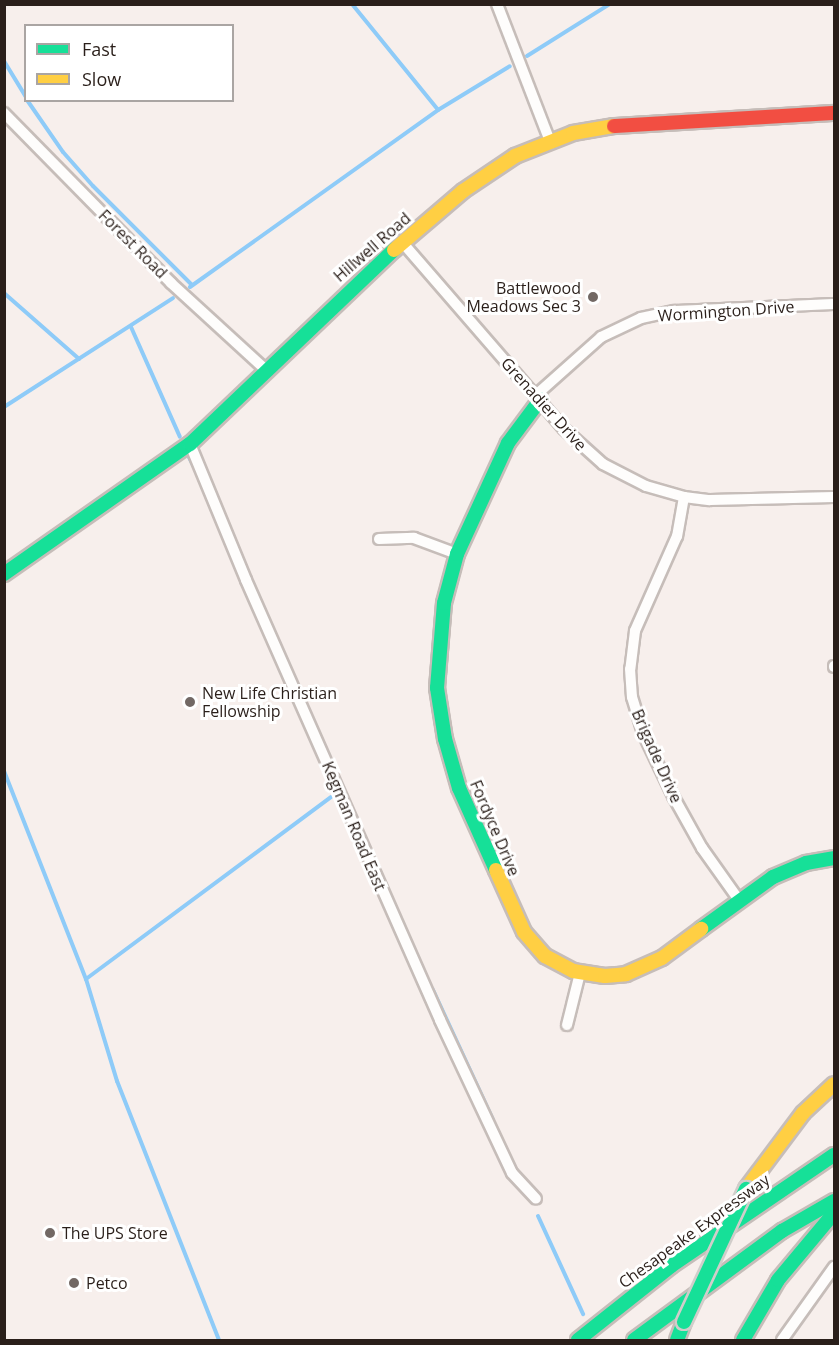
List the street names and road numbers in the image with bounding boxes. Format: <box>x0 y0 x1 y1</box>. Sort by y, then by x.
street label: Forest Road <box>95 206 171 282</box>
street label: Hillwell Road <box>330 208 414 286</box>
street label: Wormington Drive <box>657 297 795 325</box>
street label: Grenadier Drive <box>497 354 591 454</box>
street label: Brigade Drive <box>628 706 686 806</box>
street label: Kegman Road East <box>318 758 390 894</box>
street label: Fordyce Drive <box>466 777 524 879</box>
street label: Chesapeake Expressway <box>615 1170 773 1292</box>

